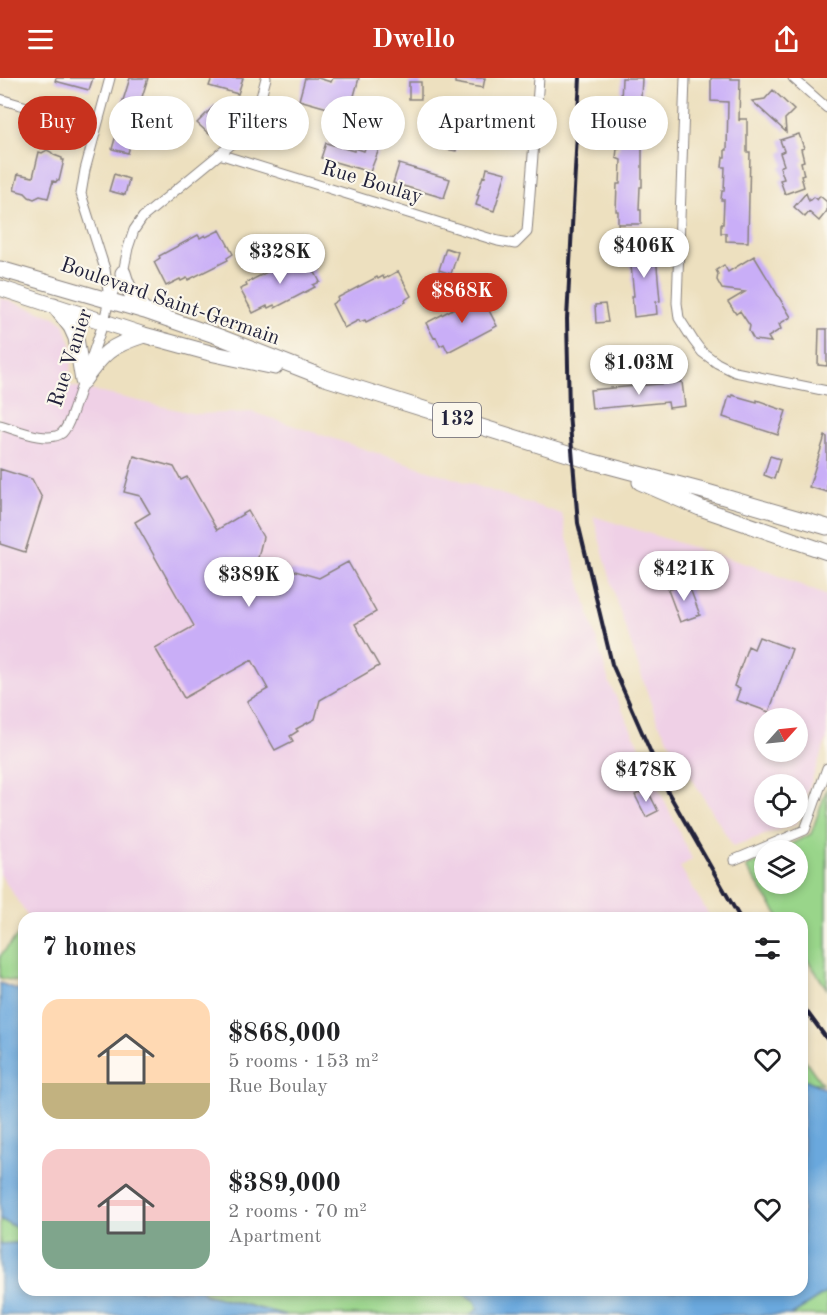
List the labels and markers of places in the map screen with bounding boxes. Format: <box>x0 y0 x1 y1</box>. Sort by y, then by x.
pin: $406K <box>602 228 686 279</box>
pin: $328K <box>238 234 322 285</box>
pin: $868K <box>420 273 504 324</box>
pin: $1.03M <box>590 345 688 396</box>
pin: $421K <box>642 551 726 602</box>
pin: $389K <box>207 557 291 608</box>
pin: $478K <box>604 752 688 803</box>

